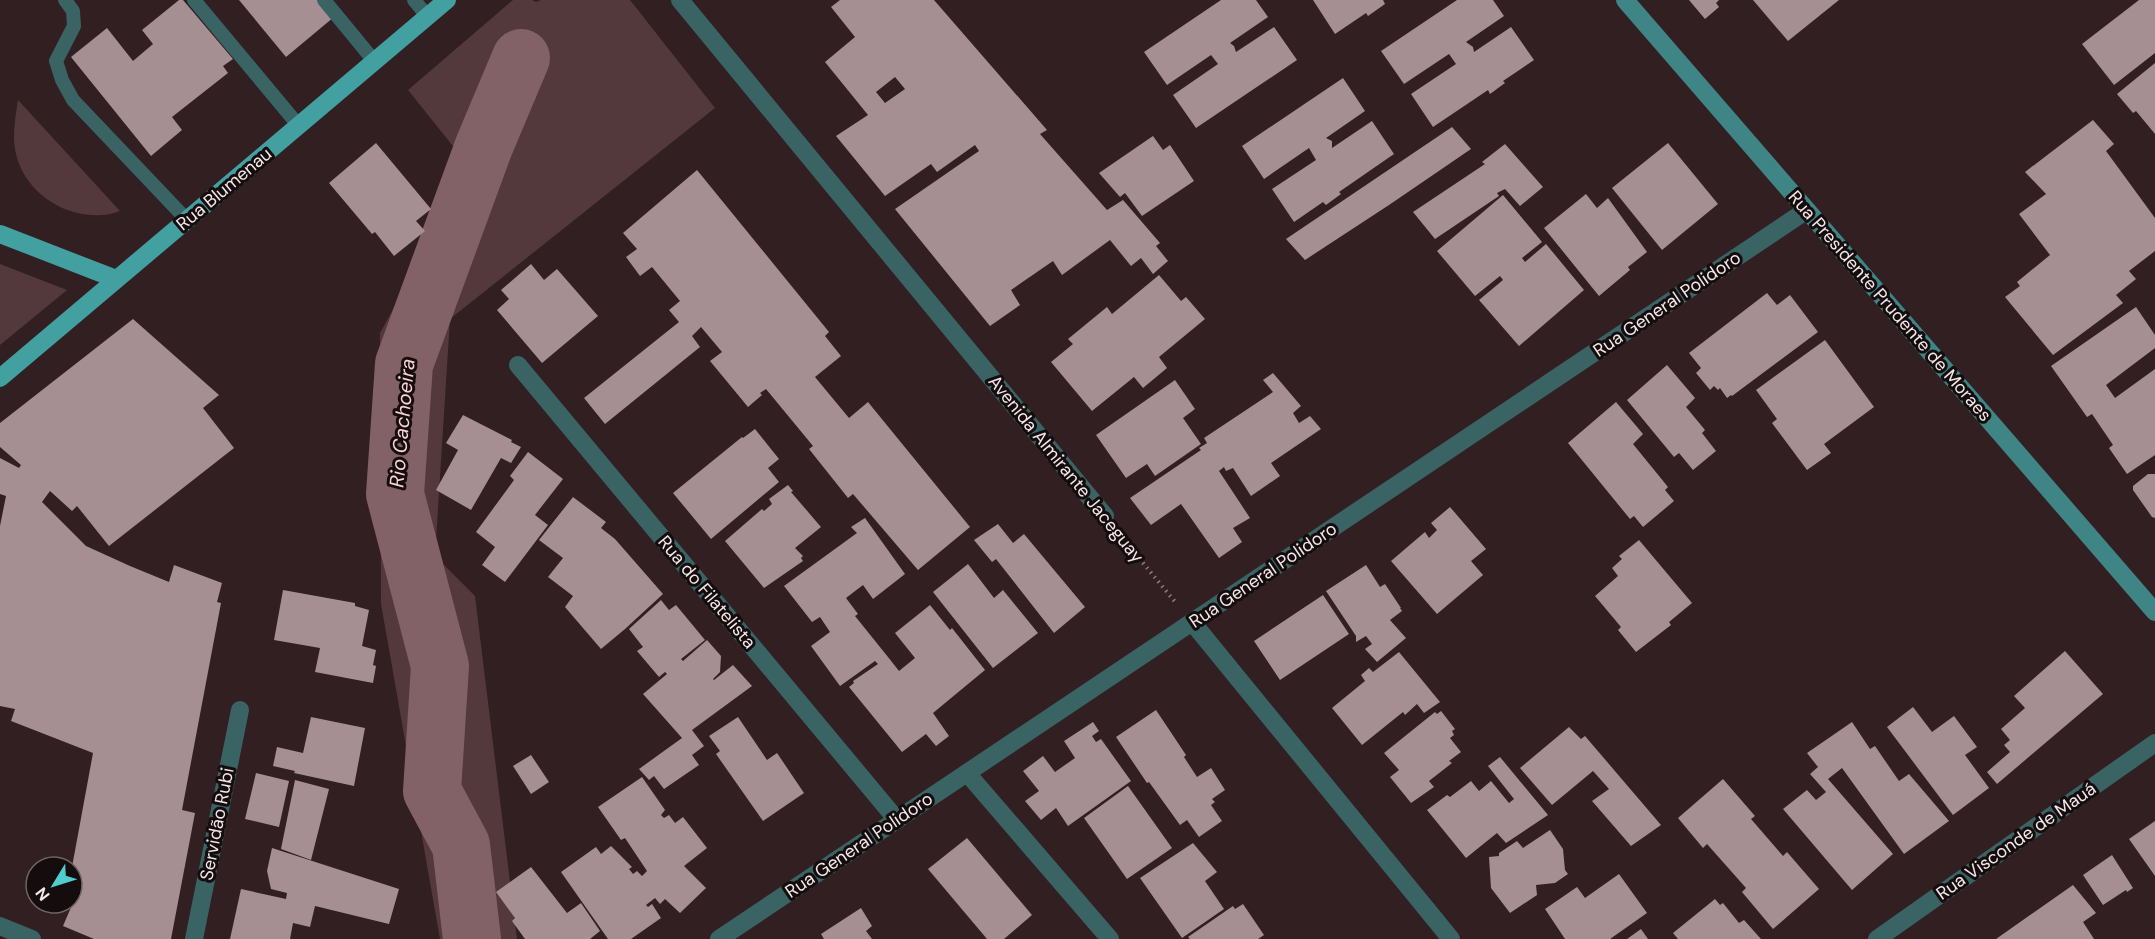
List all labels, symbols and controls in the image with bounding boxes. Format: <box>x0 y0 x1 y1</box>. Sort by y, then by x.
street label: Rua Blumenau <box>171 142 277 236</box>
street label: Rua Presidente Prudente de Moraes <box>1783 185 1997 427</box>
street label: Rua General Polidoro <box>1589 246 1745 362</box>
water label: Rio Cachoeira <box>383 357 421 489</box>
street label: Avenida Almirante Jaceguay <box>983 370 1149 568</box>
street label: Rua General Polidoro <box>1185 517 1341 633</box>
street label: Rua do Filatelista <box>653 530 761 654</box>
street label: Servidão Rubi <box>194 766 240 882</box>
street label: Rua Visconde de Mauá <box>1931 777 2101 905</box>
street label: Rua General Polidoro <box>781 787 937 903</box>
north arrow <box>24 855 84 915</box>
text: N <box>31 883 54 905</box>

